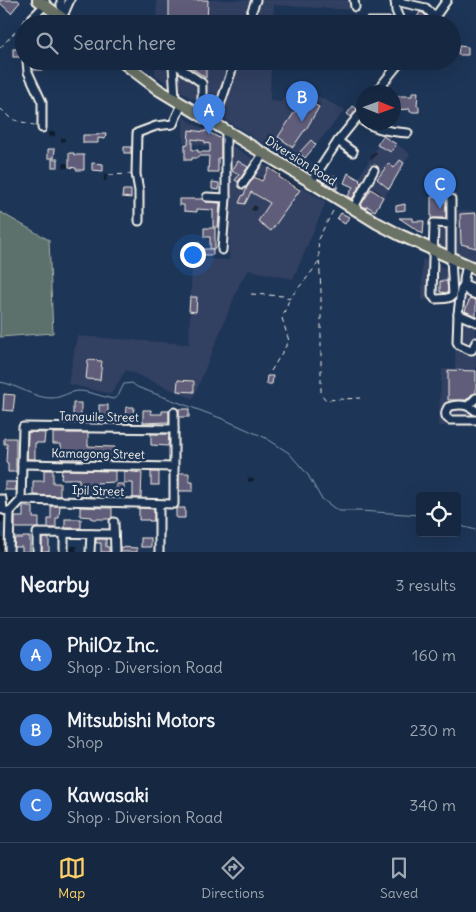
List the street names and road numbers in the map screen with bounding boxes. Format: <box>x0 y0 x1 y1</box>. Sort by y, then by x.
street label: Diversion Road <box>263 133 340 188</box>
street label: Tanguile Street <box>59 408 139 425</box>
street label: Kamagong Street <box>51 445 145 462</box>
street label: Ipil Street <box>72 482 124 499</box>

